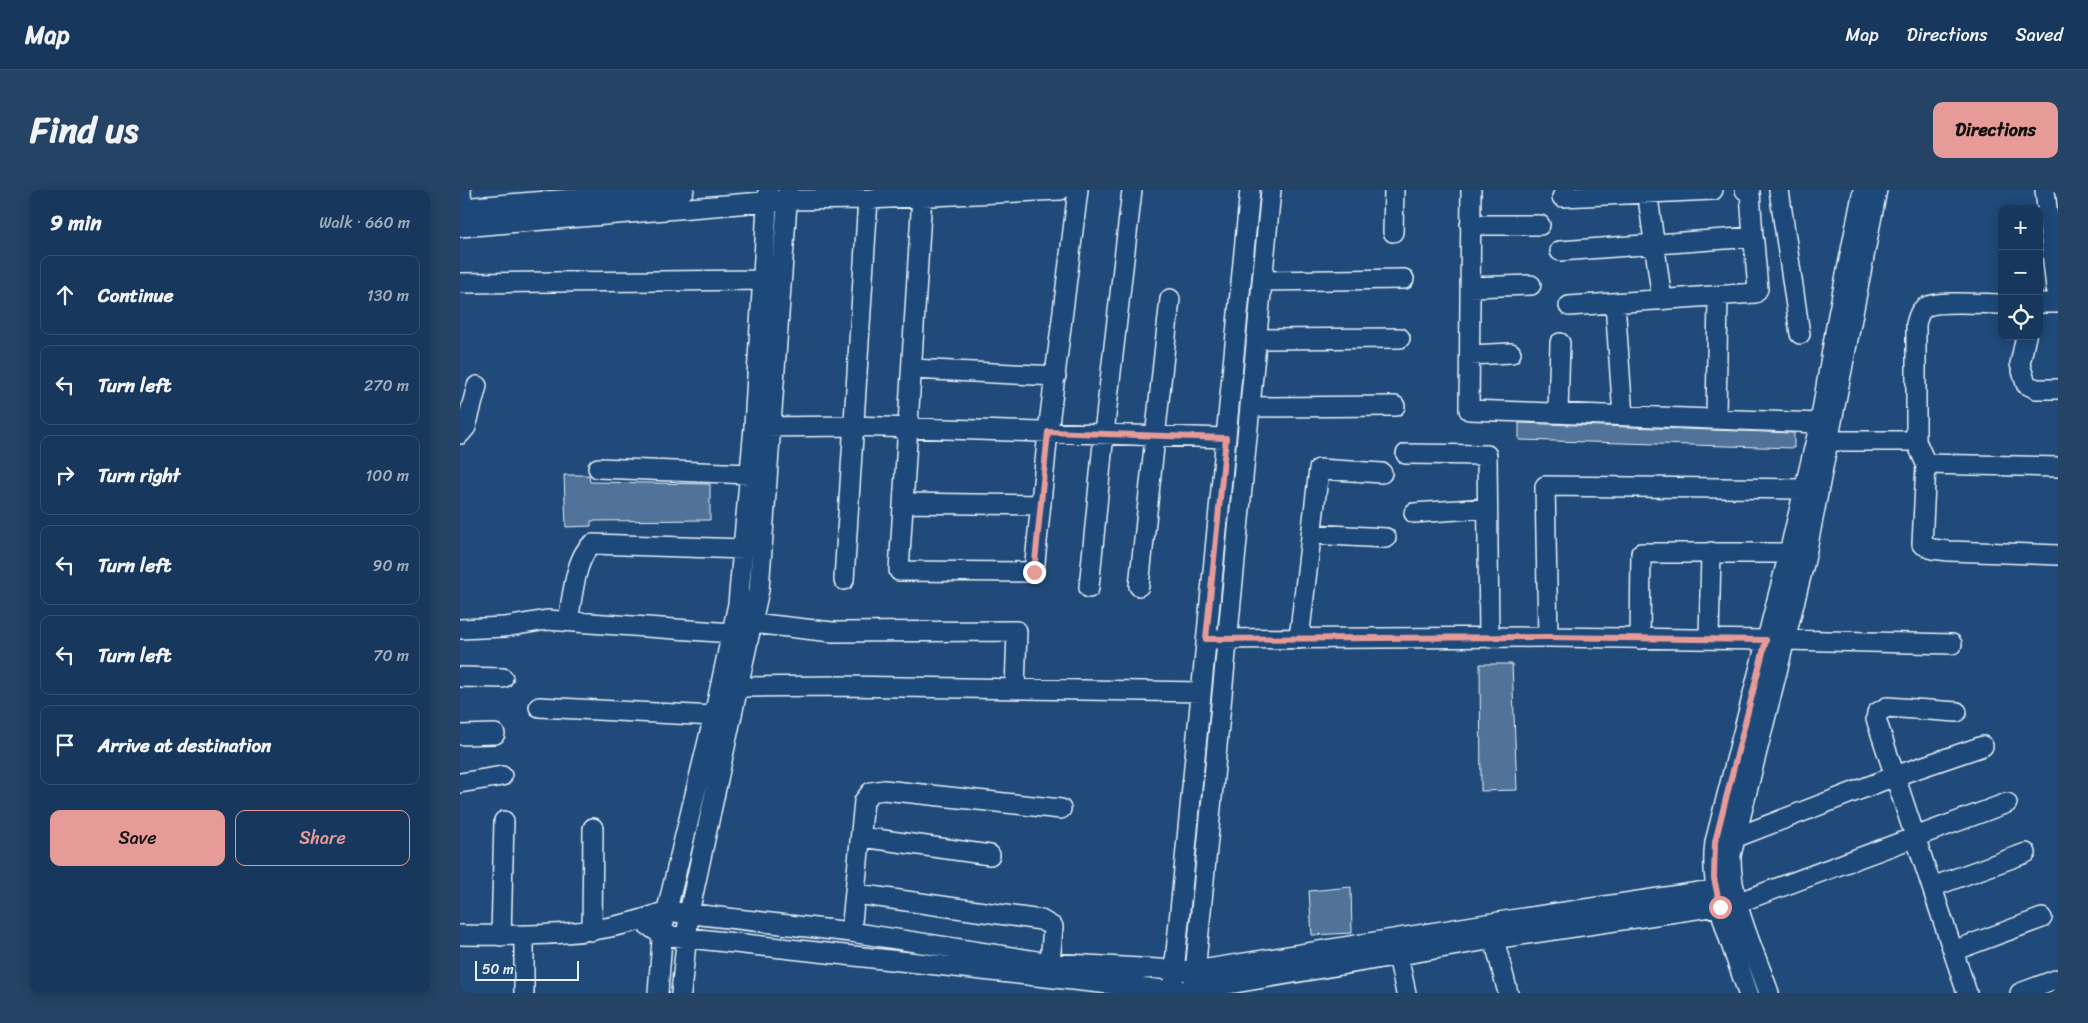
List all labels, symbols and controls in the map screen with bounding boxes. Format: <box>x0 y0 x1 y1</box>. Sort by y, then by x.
text: Map <box>25 14 69 56</box>
text: Map <box>1846 19 1879 51</box>
text: Directions <box>1907 19 1988 51</box>
text: Saved <box>2016 19 2063 51</box>
text: Find us <box>30 99 138 161</box>
button: Directions <box>1933 102 2058 158</box>
text: 9 min <box>50 204 102 242</box>
map controls <box>1998 205 2043 340</box>
button: + <box>1998 205 2043 250</box>
text: Walk · 660 m <box>319 208 410 237</box>
button: − <box>1998 250 2043 295</box>
text: Continue <box>98 279 174 312</box>
icon: ahead <box>51 281 79 309</box>
text: 130 m <box>367 281 409 310</box>
button: locate <box>1998 295 2043 340</box>
text: Turn left <box>98 369 171 402</box>
icon: left <box>51 371 79 399</box>
text: 270 m <box>364 371 409 400</box>
text: Turn right <box>98 459 180 492</box>
icon: right <box>51 461 79 489</box>
text: 100 m <box>365 461 409 490</box>
text: Turn left <box>98 549 171 582</box>
icon: left <box>51 551 79 579</box>
text: 90 m <box>373 551 409 580</box>
route end <box>1023 561 1046 584</box>
text: Turn left <box>98 639 171 672</box>
icon: left <box>51 641 79 669</box>
text: 70 m <box>373 641 409 670</box>
text: Arrive at destination <box>98 729 271 762</box>
icon: arrive <box>51 731 79 759</box>
button: Save <box>50 810 225 866</box>
button: Share <box>235 810 410 866</box>
route start <box>1709 896 1732 919</box>
text: 50 m <box>482 957 514 982</box>
scale bar <box>475 958 579 981</box>

